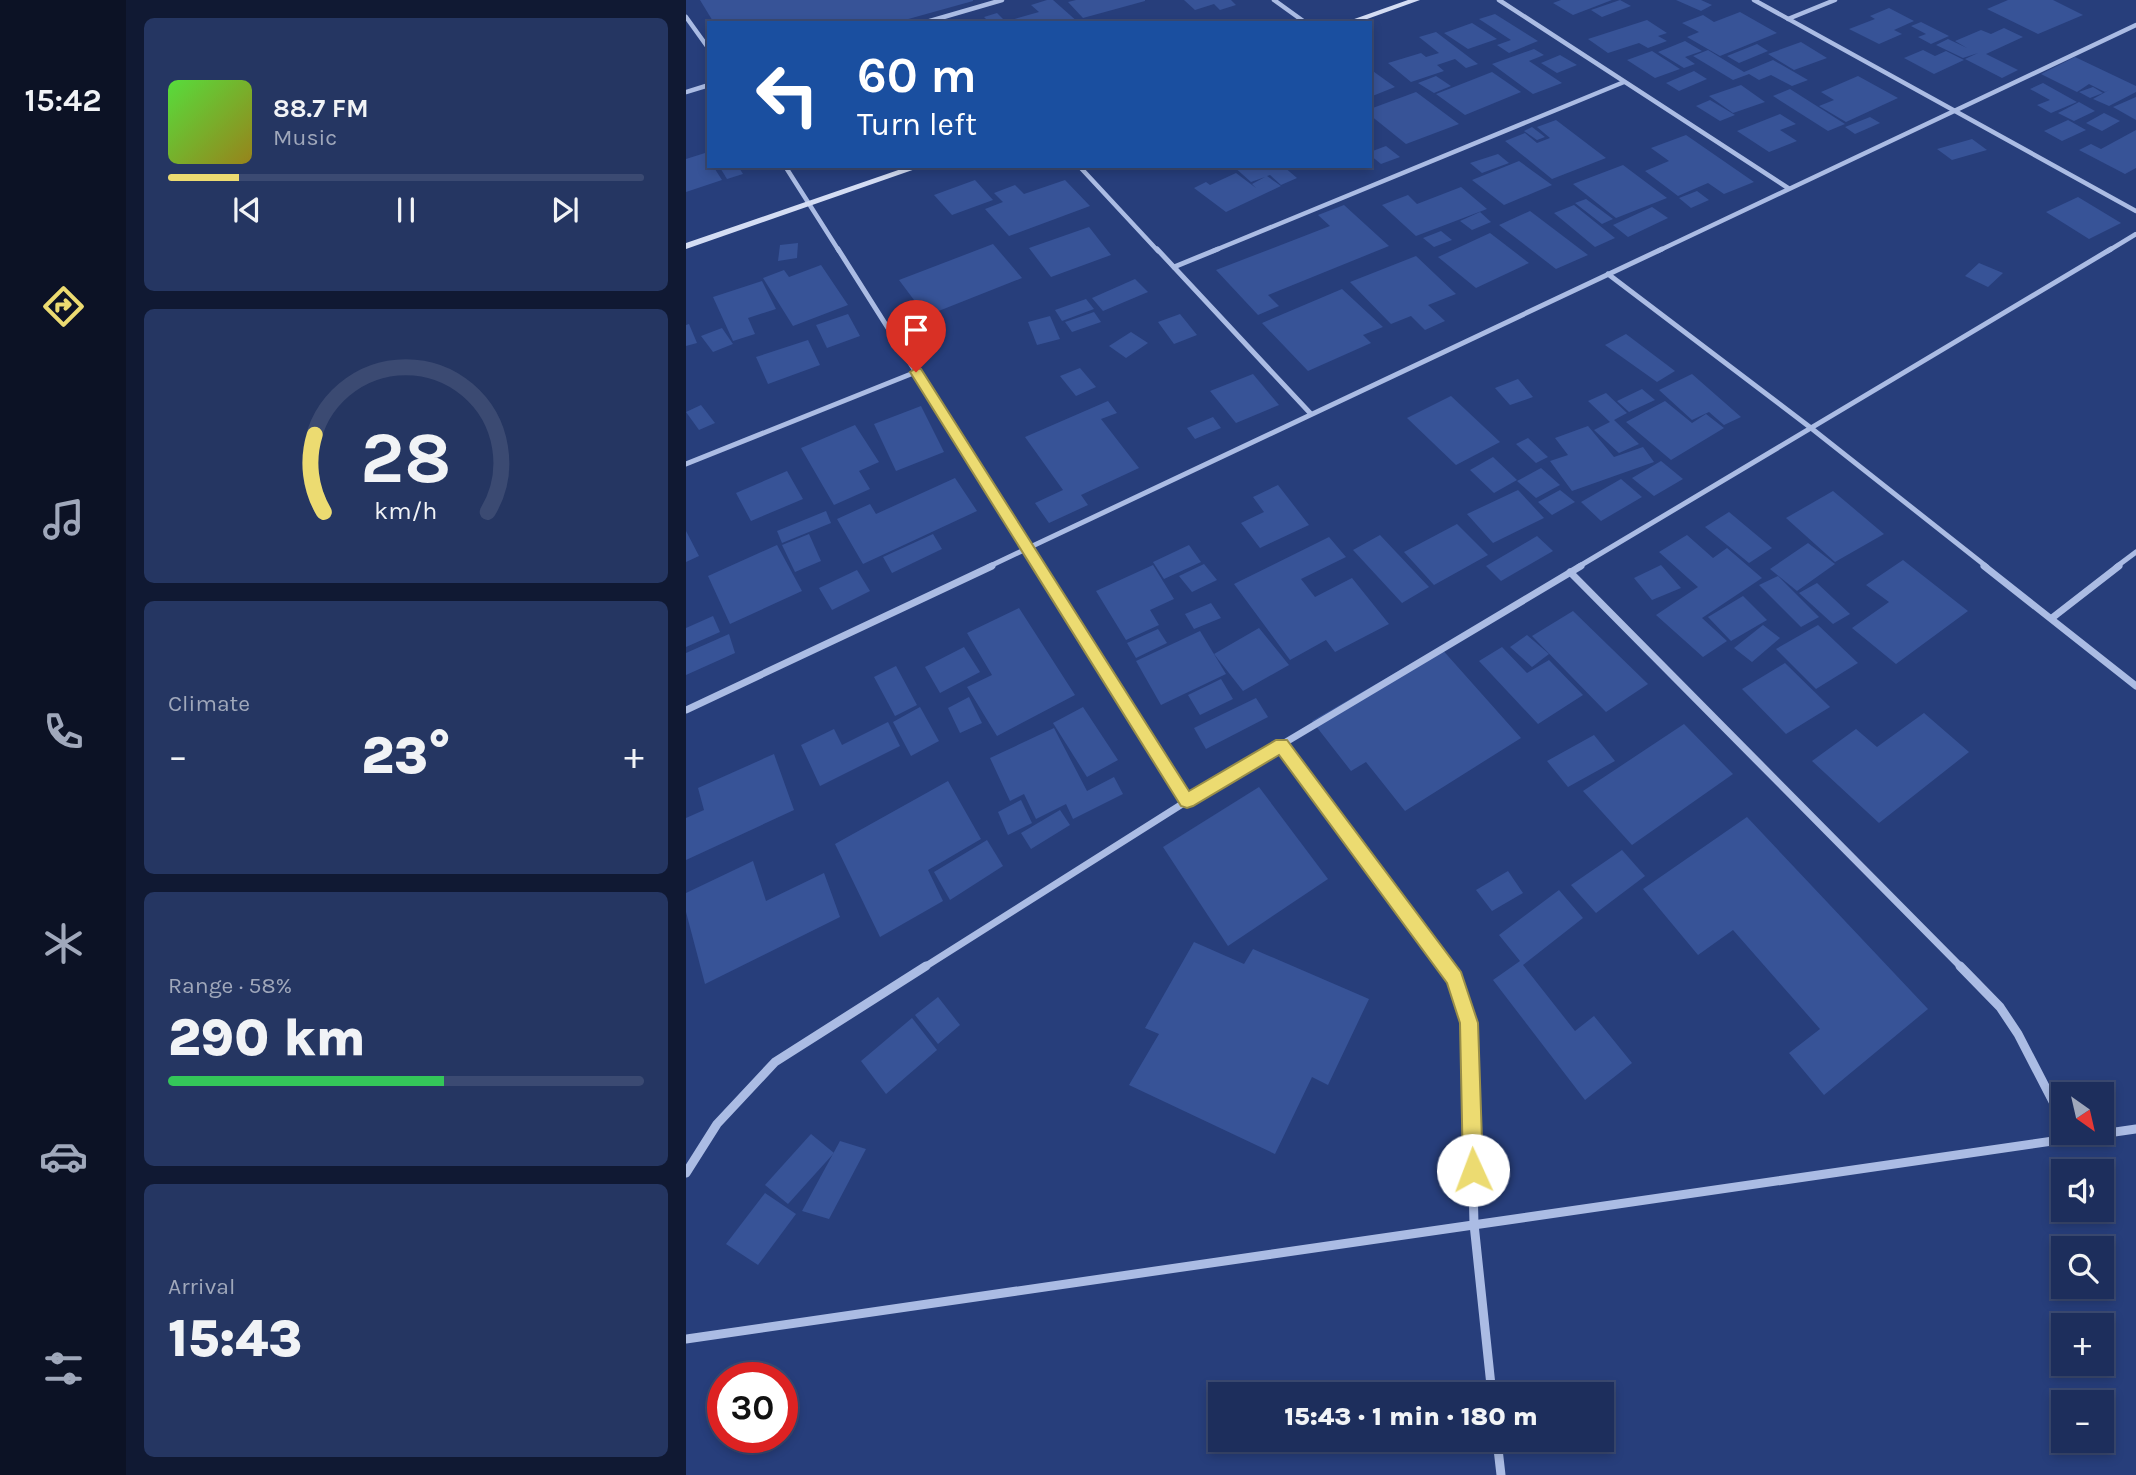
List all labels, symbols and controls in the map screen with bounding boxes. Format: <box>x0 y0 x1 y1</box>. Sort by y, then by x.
text: 60 m <box>857 47 977 104</box>
icon: left <box>742 49 833 140</box>
text: 15:42 <box>24 82 102 119</box>
text: 88.7 FM <box>273 93 369 124</box>
text: Turn left <box>857 106 977 143</box>
text: Music <box>273 124 337 151</box>
icon: previous <box>228 191 266 229</box>
icon: pause <box>387 191 425 229</box>
icon: next <box>546 191 584 229</box>
icon: directions <box>39 282 88 331</box>
pin <box>886 300 946 372</box>
icon: arrive <box>897 311 935 349</box>
text: 28 <box>360 416 452 501</box>
icon: music <box>39 495 88 544</box>
text: km/h <box>374 496 438 525</box>
text: Climate <box>168 690 250 717</box>
icon: phone <box>39 707 88 756</box>
text: 23° <box>361 725 451 786</box>
text: − <box>168 734 188 779</box>
text: + <box>624 734 644 779</box>
icon: climate <box>39 919 88 968</box>
text: Range · 58% <box>168 972 292 999</box>
text: 290 km <box>168 1007 366 1068</box>
north arrow <box>2051 1082 2114 1144</box>
map controls <box>2051 1082 2114 1453</box>
icon: car <box>39 1132 88 1181</box>
position arrow <box>1436 1133 1510 1207</box>
button: sound <box>2051 1159 2114 1222</box>
button: search <box>2051 1236 2114 1299</box>
text: Arrival <box>168 1273 235 1300</box>
text: 15:43 <box>168 1308 302 1369</box>
button: + <box>2051 1313 2114 1376</box>
icon: filters <box>39 1344 88 1393</box>
speed limit sign: 30 <box>707 1362 798 1453</box>
button: − <box>2051 1390 2114 1453</box>
text: 15:43 · 1 min · 180 m <box>1284 1401 1538 1432</box>

